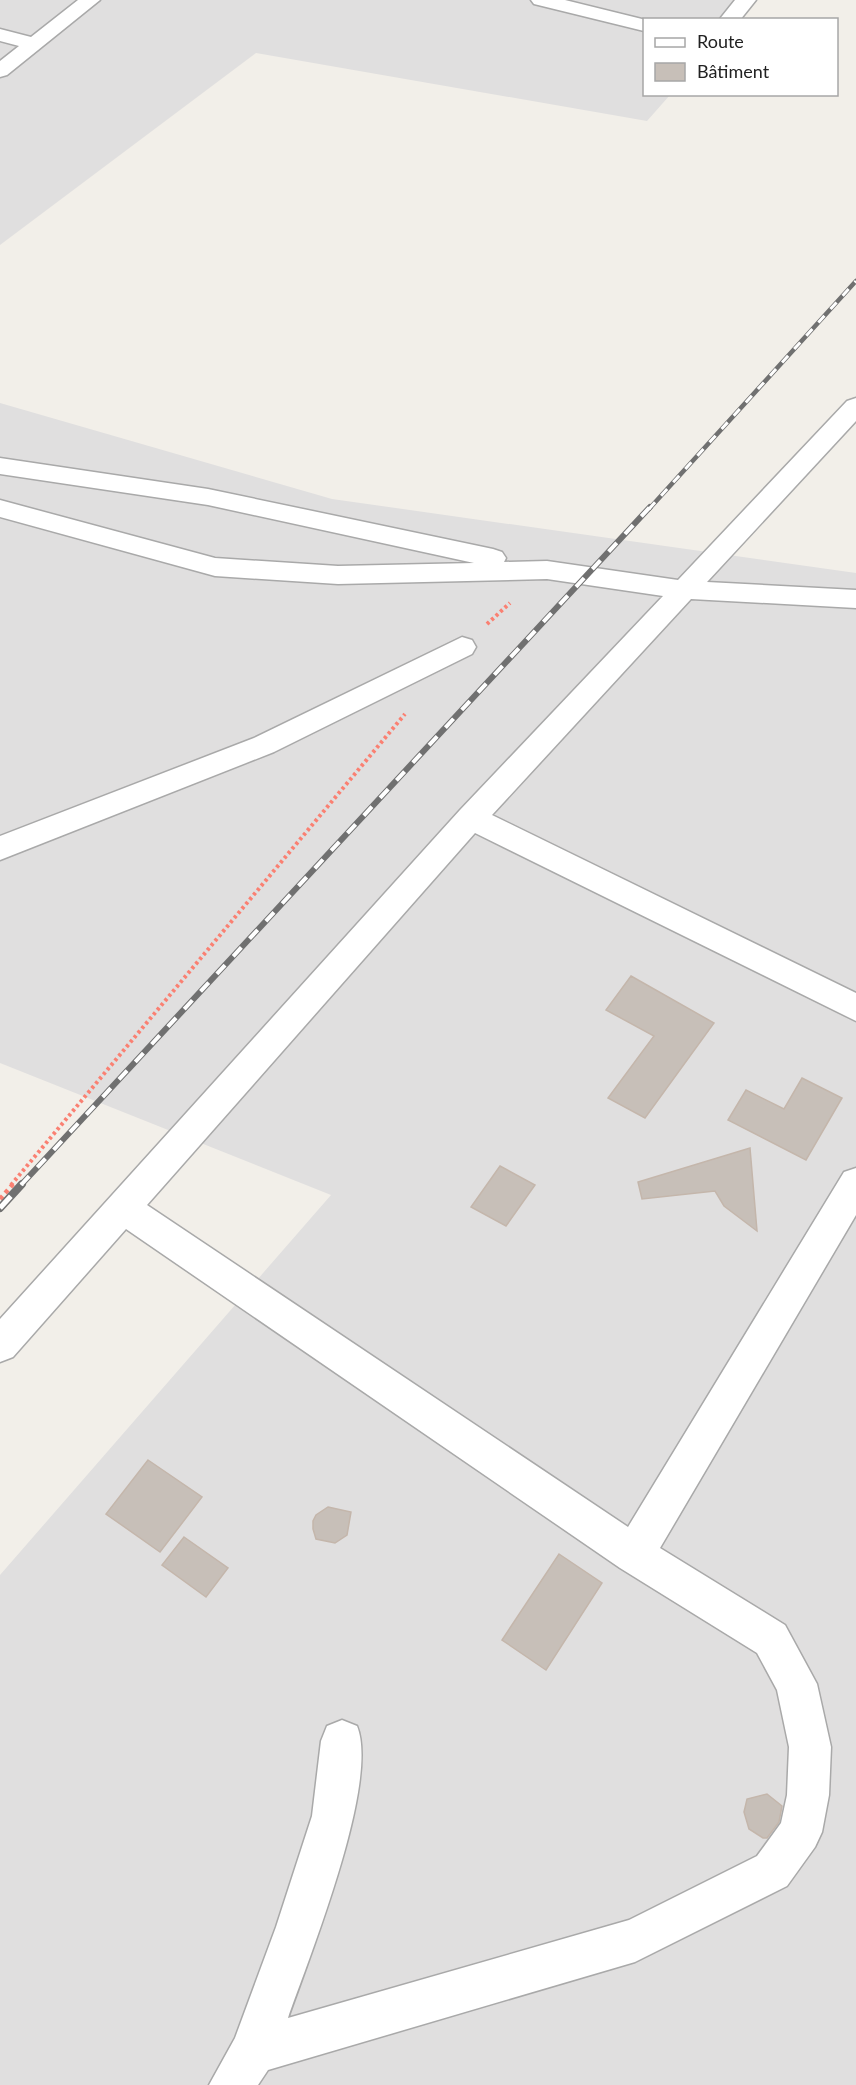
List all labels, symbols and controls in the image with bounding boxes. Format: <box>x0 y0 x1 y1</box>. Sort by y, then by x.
legend <box>643 18 838 96</box>
text: Route <box>697 30 744 52</box>
text: Bâtiment <box>697 60 770 82</box>

